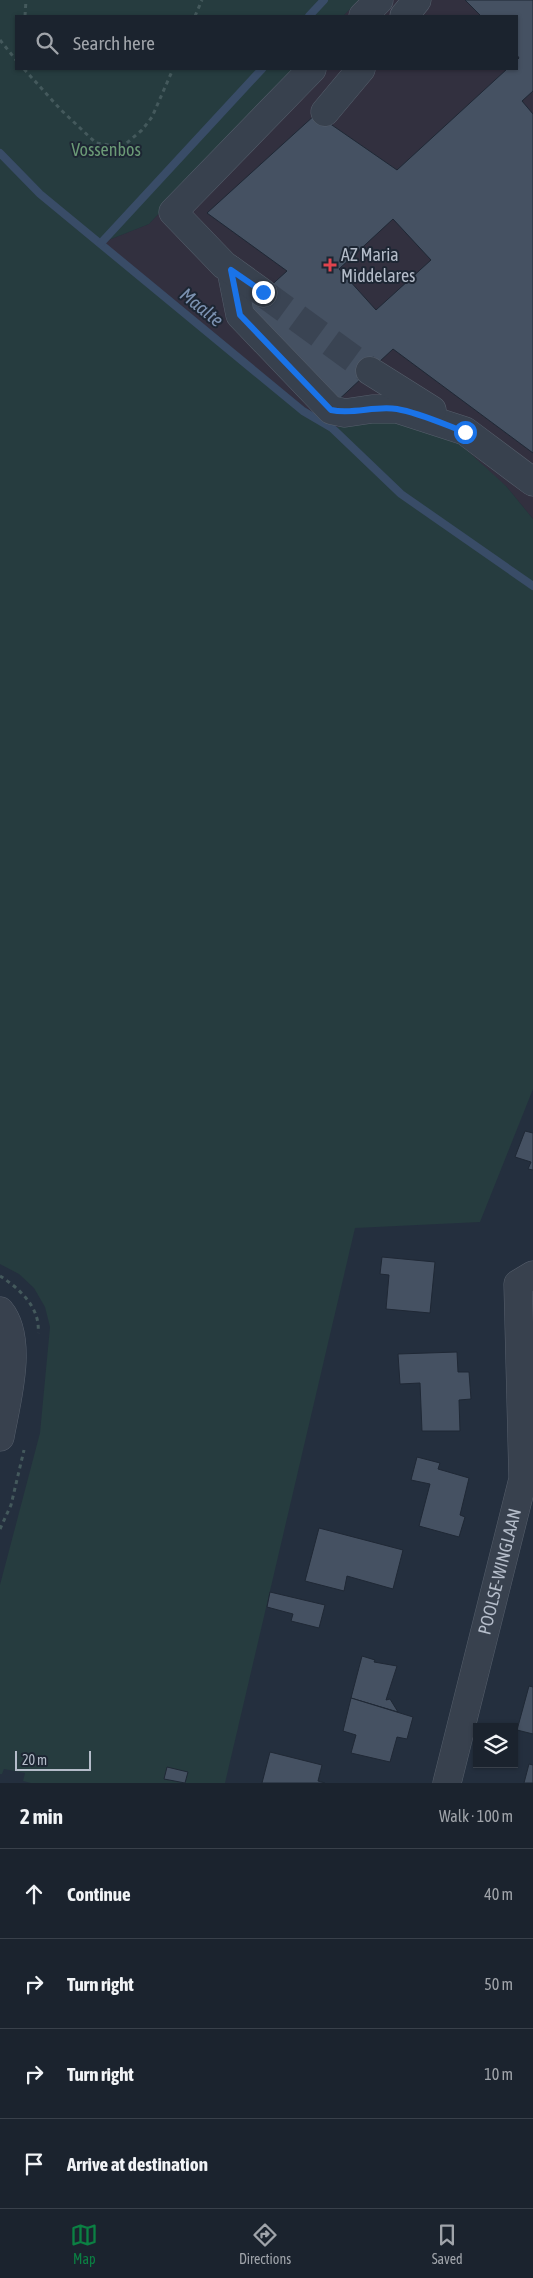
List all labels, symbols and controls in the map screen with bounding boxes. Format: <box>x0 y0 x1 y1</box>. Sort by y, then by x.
search box <box>15 15 518 70</box>
icon: search <box>33 29 61 57</box>
text: Search here <box>73 32 155 54</box>
park label: Vossenbos <box>71 139 141 160</box>
place label: AZ Maria Middelares <box>341 244 415 286</box>
marker: AZ Maria Middelares <box>323 258 337 272</box>
route end <box>252 281 275 304</box>
water label: Maalte <box>176 283 228 331</box>
route start <box>454 421 477 444</box>
street label: POOLSE-WINGLAAN <box>473 1506 525 1637</box>
map controls <box>473 1723 518 1768</box>
button: layers <box>473 1723 518 1768</box>
scale bar <box>15 1748 91 1771</box>
text: 20 m <box>22 1752 47 1768</box>
text: 2 min <box>20 1804 63 1828</box>
text: Walk · 100 m <box>439 1807 513 1825</box>
icon: ahead <box>20 1880 48 1908</box>
text: Continue <box>67 1883 131 1905</box>
text: 40 m <box>484 1885 513 1903</box>
icon: right <box>20 1970 48 1998</box>
text: Turn right <box>67 1973 134 1995</box>
text: 50 m <box>484 1975 513 1993</box>
icon: right <box>20 2060 48 2088</box>
text: Turn right <box>67 2063 134 2085</box>
text: 10 m <box>484 2065 513 2083</box>
icon: arrive <box>20 2150 48 2178</box>
text: Arrive at destination <box>67 2153 208 2175</box>
tab: Map <box>70 2221 98 2267</box>
tab: Directions <box>239 2221 291 2267</box>
tab: Saved <box>432 2221 463 2267</box>

